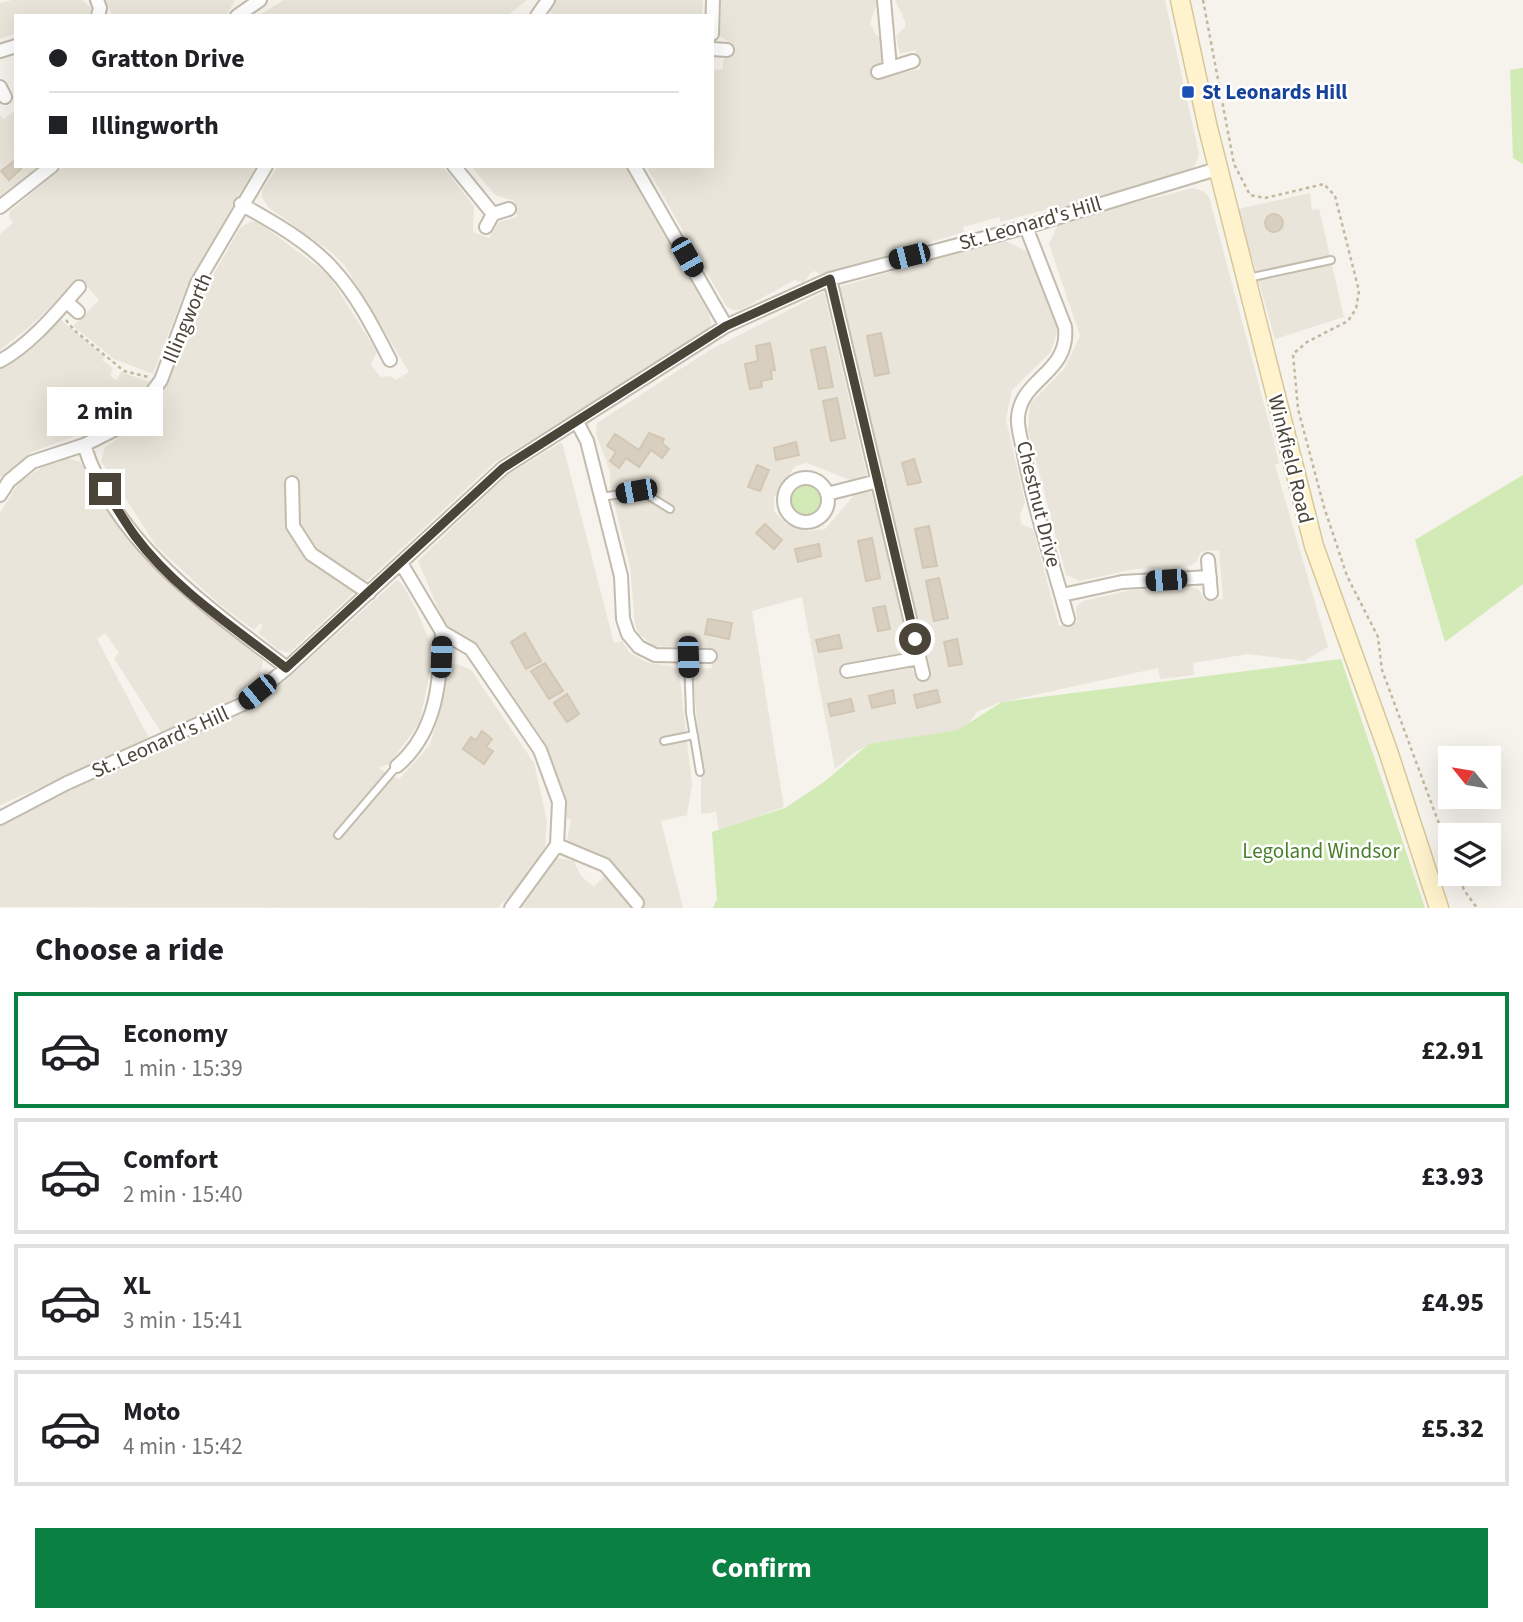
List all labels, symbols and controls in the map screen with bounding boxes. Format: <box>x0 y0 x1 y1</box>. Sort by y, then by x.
text: Gratton Drive <box>91 40 245 77</box>
place label: St Leonards Hill <box>1202 77 1347 107</box>
marker: St Leonards Hill <box>1180 84 1196 100</box>
text: Illingworth <box>91 107 219 144</box>
street label: St. Leonard's Hill <box>955 188 1105 258</box>
car <box>668 234 707 280</box>
car <box>887 241 932 271</box>
street label: Illingworth <box>155 268 219 368</box>
callout: 2 min <box>47 388 163 436</box>
street label: Winkfield Road <box>1261 392 1321 526</box>
text: 2 min <box>77 395 133 428</box>
street label: Chestnut Drive <box>1009 438 1069 570</box>
route end <box>89 473 121 505</box>
car <box>614 477 659 505</box>
car <box>1145 568 1188 592</box>
route start <box>899 623 931 655</box>
car <box>430 636 453 678</box>
car <box>677 636 700 678</box>
car <box>235 671 280 713</box>
street label: St. Leonard's Hill <box>87 698 233 786</box>
north arrow <box>1438 746 1502 808</box>
map controls <box>1438 746 1501 886</box>
button: layers <box>1438 823 1501 886</box>
park label: Legoland Windsor <box>1242 836 1400 866</box>
text: Choose a ride <box>35 927 224 973</box>
text: Economy <box>123 1015 228 1052</box>
icon: car <box>39 1019 102 1082</box>
text: £2.91 <box>1421 1032 1484 1069</box>
text: 1 min · 15:39 <box>123 1052 243 1085</box>
text: Comfort <box>123 1141 218 1178</box>
icon: car <box>39 1145 102 1208</box>
text: £3.93 <box>1421 1158 1484 1195</box>
text: 2 min · 15:40 <box>123 1178 243 1211</box>
text: XL <box>123 1267 151 1304</box>
icon: car <box>39 1271 102 1334</box>
text: £4.95 <box>1421 1284 1484 1321</box>
text: 3 min · 15:41 <box>123 1304 243 1337</box>
text: Moto <box>123 1393 180 1430</box>
icon: car <box>39 1397 102 1460</box>
text: £5.32 <box>1421 1410 1484 1447</box>
text: 4 min · 15:42 <box>123 1430 243 1463</box>
button: Confirm <box>35 1528 1488 1608</box>

